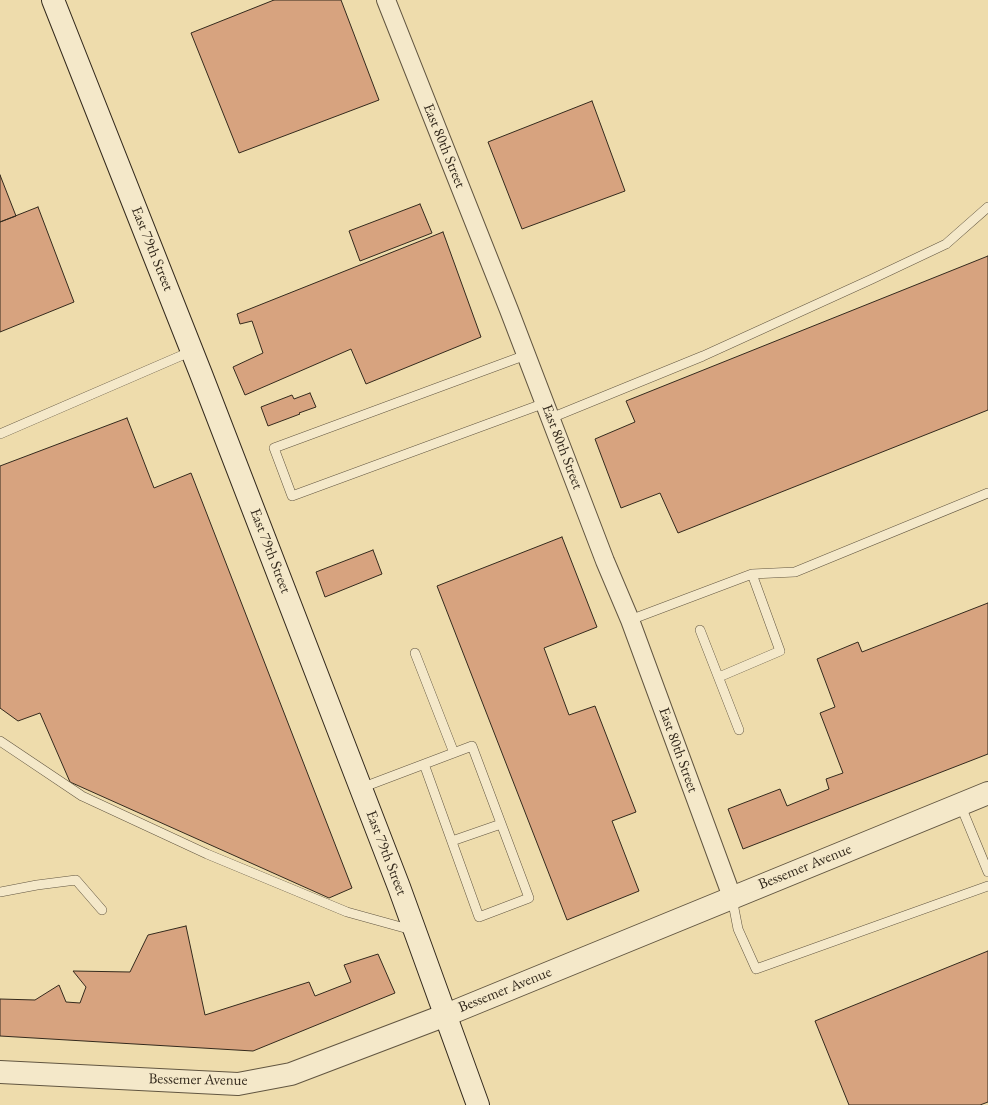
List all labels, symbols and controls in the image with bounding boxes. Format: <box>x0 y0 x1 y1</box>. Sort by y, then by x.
street label: East 80th Street <box>419 101 469 191</box>
street label: East 79th Street <box>127 204 177 294</box>
street label: East 80th Street <box>538 402 586 492</box>
street label: East 79th Street <box>246 506 294 596</box>
street label: East 80th Street <box>654 705 702 795</box>
street label: East 79th Street <box>362 808 410 898</box>
street label: Bessemer Avenue <box>756 840 854 894</box>
street label: Bessemer Avenue <box>456 963 554 1017</box>
street label: Bessemer Avenue <box>148 1070 248 1090</box>

